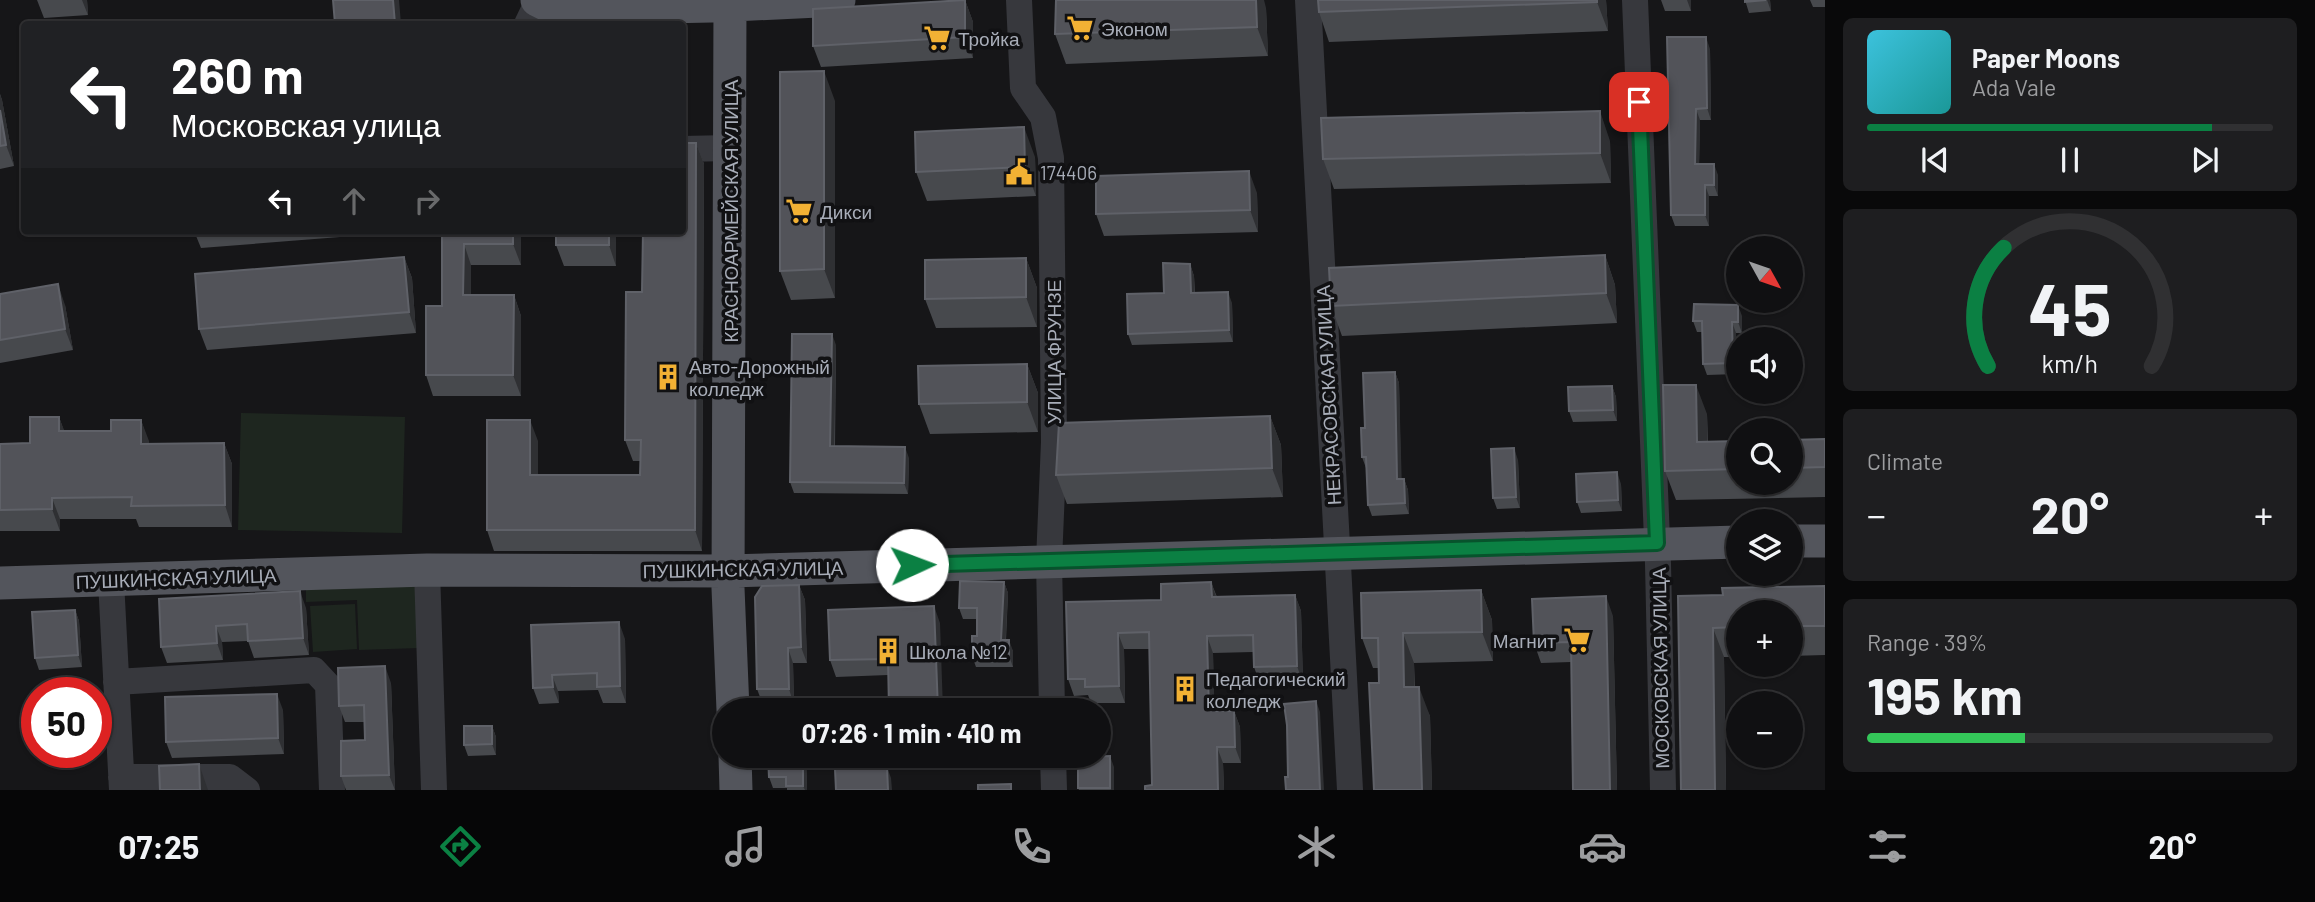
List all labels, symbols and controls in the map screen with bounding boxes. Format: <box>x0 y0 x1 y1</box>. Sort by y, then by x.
supermarket icon: Эконом <box>1065 13 1095 43</box>
place label: Эконом <box>1101 17 1168 40</box>
supermarket icon: Тройка <box>922 23 952 53</box>
place label: Тройка <box>958 27 1020 50</box>
text: Paper Moons <box>1972 42 2120 73</box>
text: 260 m <box>171 45 303 104</box>
icon: left <box>56 49 147 140</box>
pin <box>1609 72 1669 132</box>
text: Ada Vale <box>1972 73 2056 101</box>
street label: КРАСНОАРМЕЙСКАЯ УЛИЦА <box>719 79 742 343</box>
icon: arrive <box>1620 83 1658 121</box>
text: Московская улица <box>171 105 441 143</box>
icon: previous <box>1916 141 1954 179</box>
icon: pause <box>2051 141 2089 179</box>
icon: next <box>2186 141 2224 179</box>
public building icon: 174406 <box>1004 157 1034 187</box>
place label: 174406 <box>1040 161 1097 184</box>
icon: left <box>262 182 300 220</box>
icon: ahead <box>335 182 373 220</box>
icon: right <box>408 182 446 220</box>
supermarket icon: Дикси <box>784 196 814 226</box>
place label: Дикси <box>820 200 872 223</box>
north arrow <box>1726 236 1802 313</box>
map controls <box>1726 236 1803 768</box>
text: 45 <box>2028 263 2112 351</box>
street label: УЛИЦА ФРУНЗЕ <box>1042 280 1065 424</box>
street label: НЕКРАСОВСКАЯ УЛИЦА <box>1311 284 1345 506</box>
button: sound <box>1726 327 1803 404</box>
text: km/h <box>2042 347 2098 377</box>
place label: Авто-Дорожный колледж <box>689 355 830 400</box>
building icon: Авто-Дорожный колледж <box>653 362 683 392</box>
button: search <box>1726 418 1803 495</box>
text: Climate <box>1867 447 1943 475</box>
text: 20° <box>2031 482 2109 544</box>
text: − <box>1867 491 1886 537</box>
text: + <box>2254 491 2273 537</box>
button: layers <box>1726 509 1803 586</box>
position arrow <box>875 528 949 602</box>
street label: ПУШКИНСКАЯ УЛИЦА <box>642 556 844 582</box>
street label: ПУШКИНСКАЯ УЛИЦА <box>75 563 277 593</box>
street label: МОСКОВСКАЯ УЛИЦА <box>1647 567 1673 769</box>
button: + <box>1726 600 1803 677</box>
supermarket icon: Магнит <box>1562 625 1592 655</box>
text: Range · 39% <box>1867 628 1987 656</box>
place label: Магнит <box>1493 629 1556 652</box>
building icon: Школа №12 <box>873 636 903 666</box>
place label: Школа №12 <box>909 640 1008 663</box>
text: 195 km <box>1867 663 2023 725</box>
place label: Педагогический колледж <box>1206 667 1346 712</box>
building icon: Педагогический колледж <box>1170 674 1200 704</box>
speed limit sign: 50 <box>21 677 112 768</box>
button: − <box>1726 691 1803 768</box>
text: 07:26 · 1 min · 410 m <box>802 717 1021 748</box>
icon: directions <box>436 822 485 871</box>
icon: music <box>721 822 770 871</box>
icon: phone <box>1007 822 1056 871</box>
icon: climate <box>1292 822 1341 871</box>
icon: car <box>1578 822 1627 871</box>
icon: filters <box>1863 822 1912 871</box>
text: 07:25 <box>118 827 199 865</box>
text: 20° <box>2148 827 2197 865</box>

